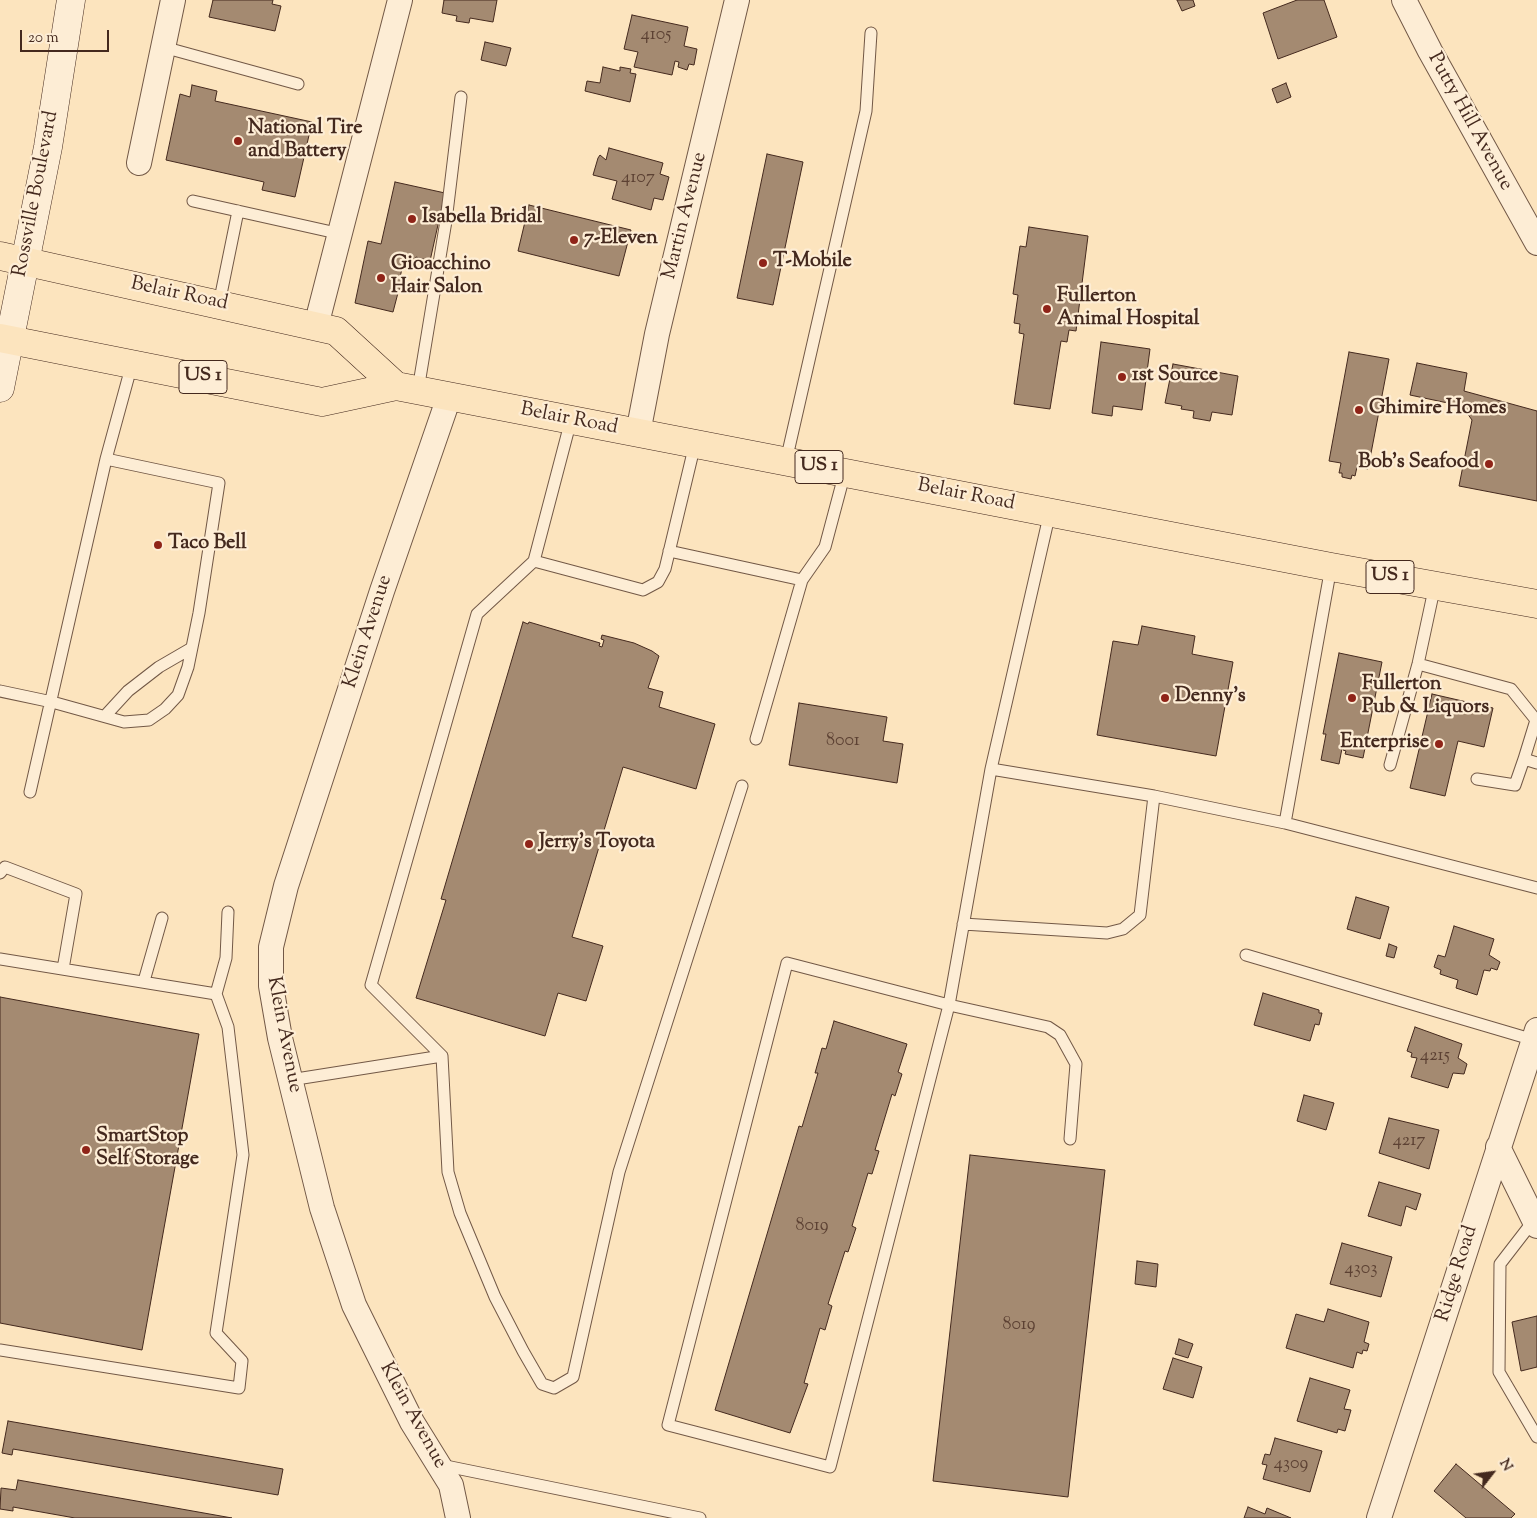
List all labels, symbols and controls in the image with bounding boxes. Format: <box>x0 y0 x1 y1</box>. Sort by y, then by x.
scale bar <box>22 20 111 52</box>
house number: 4105 <box>641 25 671 47</box>
text: 20 m <box>28 28 59 49</box>
street label: Putty Hill Avenue <box>1421 49 1517 195</box>
street label: Rossville Boulevard <box>9 109 65 279</box>
place label: National Tire and Battery <box>248 118 363 165</box>
marker: National Tire and Battery <box>232 135 244 147</box>
street label: Martin Avenue <box>659 150 713 282</box>
house number: 4107 <box>621 168 655 190</box>
place label: Isabella Bridal <box>422 207 542 231</box>
marker: Isabella Bridal <box>406 213 418 225</box>
place label: 7-Eleven <box>584 228 658 252</box>
marker: 7-Eleven <box>568 234 580 246</box>
place label: T-Mobile <box>773 251 852 275</box>
place label: Gioacchino Hair Salon <box>391 254 491 301</box>
marker: T-Mobile <box>757 257 769 269</box>
marker: Gioacchino Hair Salon <box>375 272 387 284</box>
street label: Belair Road <box>128 273 230 317</box>
place label: Fullerton Animal Hospital <box>1057 286 1199 333</box>
marker: Fullerton Animal Hospital <box>1041 303 1053 315</box>
road number: US 1 <box>179 361 227 394</box>
place label: 1st Source <box>1132 365 1218 389</box>
marker: 1st Source <box>1116 371 1128 383</box>
place label: Ghimire Homes <box>1369 398 1506 422</box>
street label: Belair Road <box>518 399 620 441</box>
marker: Ghimire Homes <box>1353 404 1365 416</box>
road number: US 1 <box>795 451 843 484</box>
place label: Bob's Seafood <box>1358 452 1479 476</box>
marker: Bob's Seafood <box>1483 458 1495 470</box>
street label: Belair Road <box>915 475 1017 517</box>
place label: Taco Bell <box>168 533 246 557</box>
marker: Taco Bell <box>152 539 164 551</box>
road number: US 1 <box>1366 560 1414 594</box>
street label: Klein Avenue <box>339 572 399 692</box>
place label: Fullerton Pub & Liquors <box>1362 674 1489 721</box>
place label: Denny's <box>1175 686 1246 710</box>
marker: Denny's <box>1159 692 1171 704</box>
marker: Fullerton Pub & Liquors <box>1346 692 1358 704</box>
house number: 8001 <box>826 731 860 753</box>
place label: Enterprise <box>1340 732 1429 756</box>
marker: Enterprise <box>1433 738 1445 750</box>
place label: Jerry's Toyota <box>539 832 655 856</box>
marker: Jerry's Toyota <box>523 838 535 850</box>
street label: Klein Avenue <box>260 975 306 1095</box>
house number: 4215 <box>1420 1046 1450 1068</box>
place label: SmartStop Self Storage <box>96 1126 199 1173</box>
house number: 4217 <box>1393 1131 1425 1153</box>
marker: SmartStop Self Storage <box>80 1144 92 1156</box>
house number: 8019 <box>795 1216 829 1238</box>
street label: Ridge Road <box>1432 1223 1484 1325</box>
house number: 4303 <box>1345 1259 1377 1281</box>
house number: 8019 <box>1002 1315 1036 1337</box>
street label: Klein Avenue <box>373 1359 451 1473</box>
north arrow <box>1467 1448 1517 1498</box>
house number: 4309 <box>1274 1454 1308 1476</box>
text: N <box>1494 1456 1516 1475</box>

